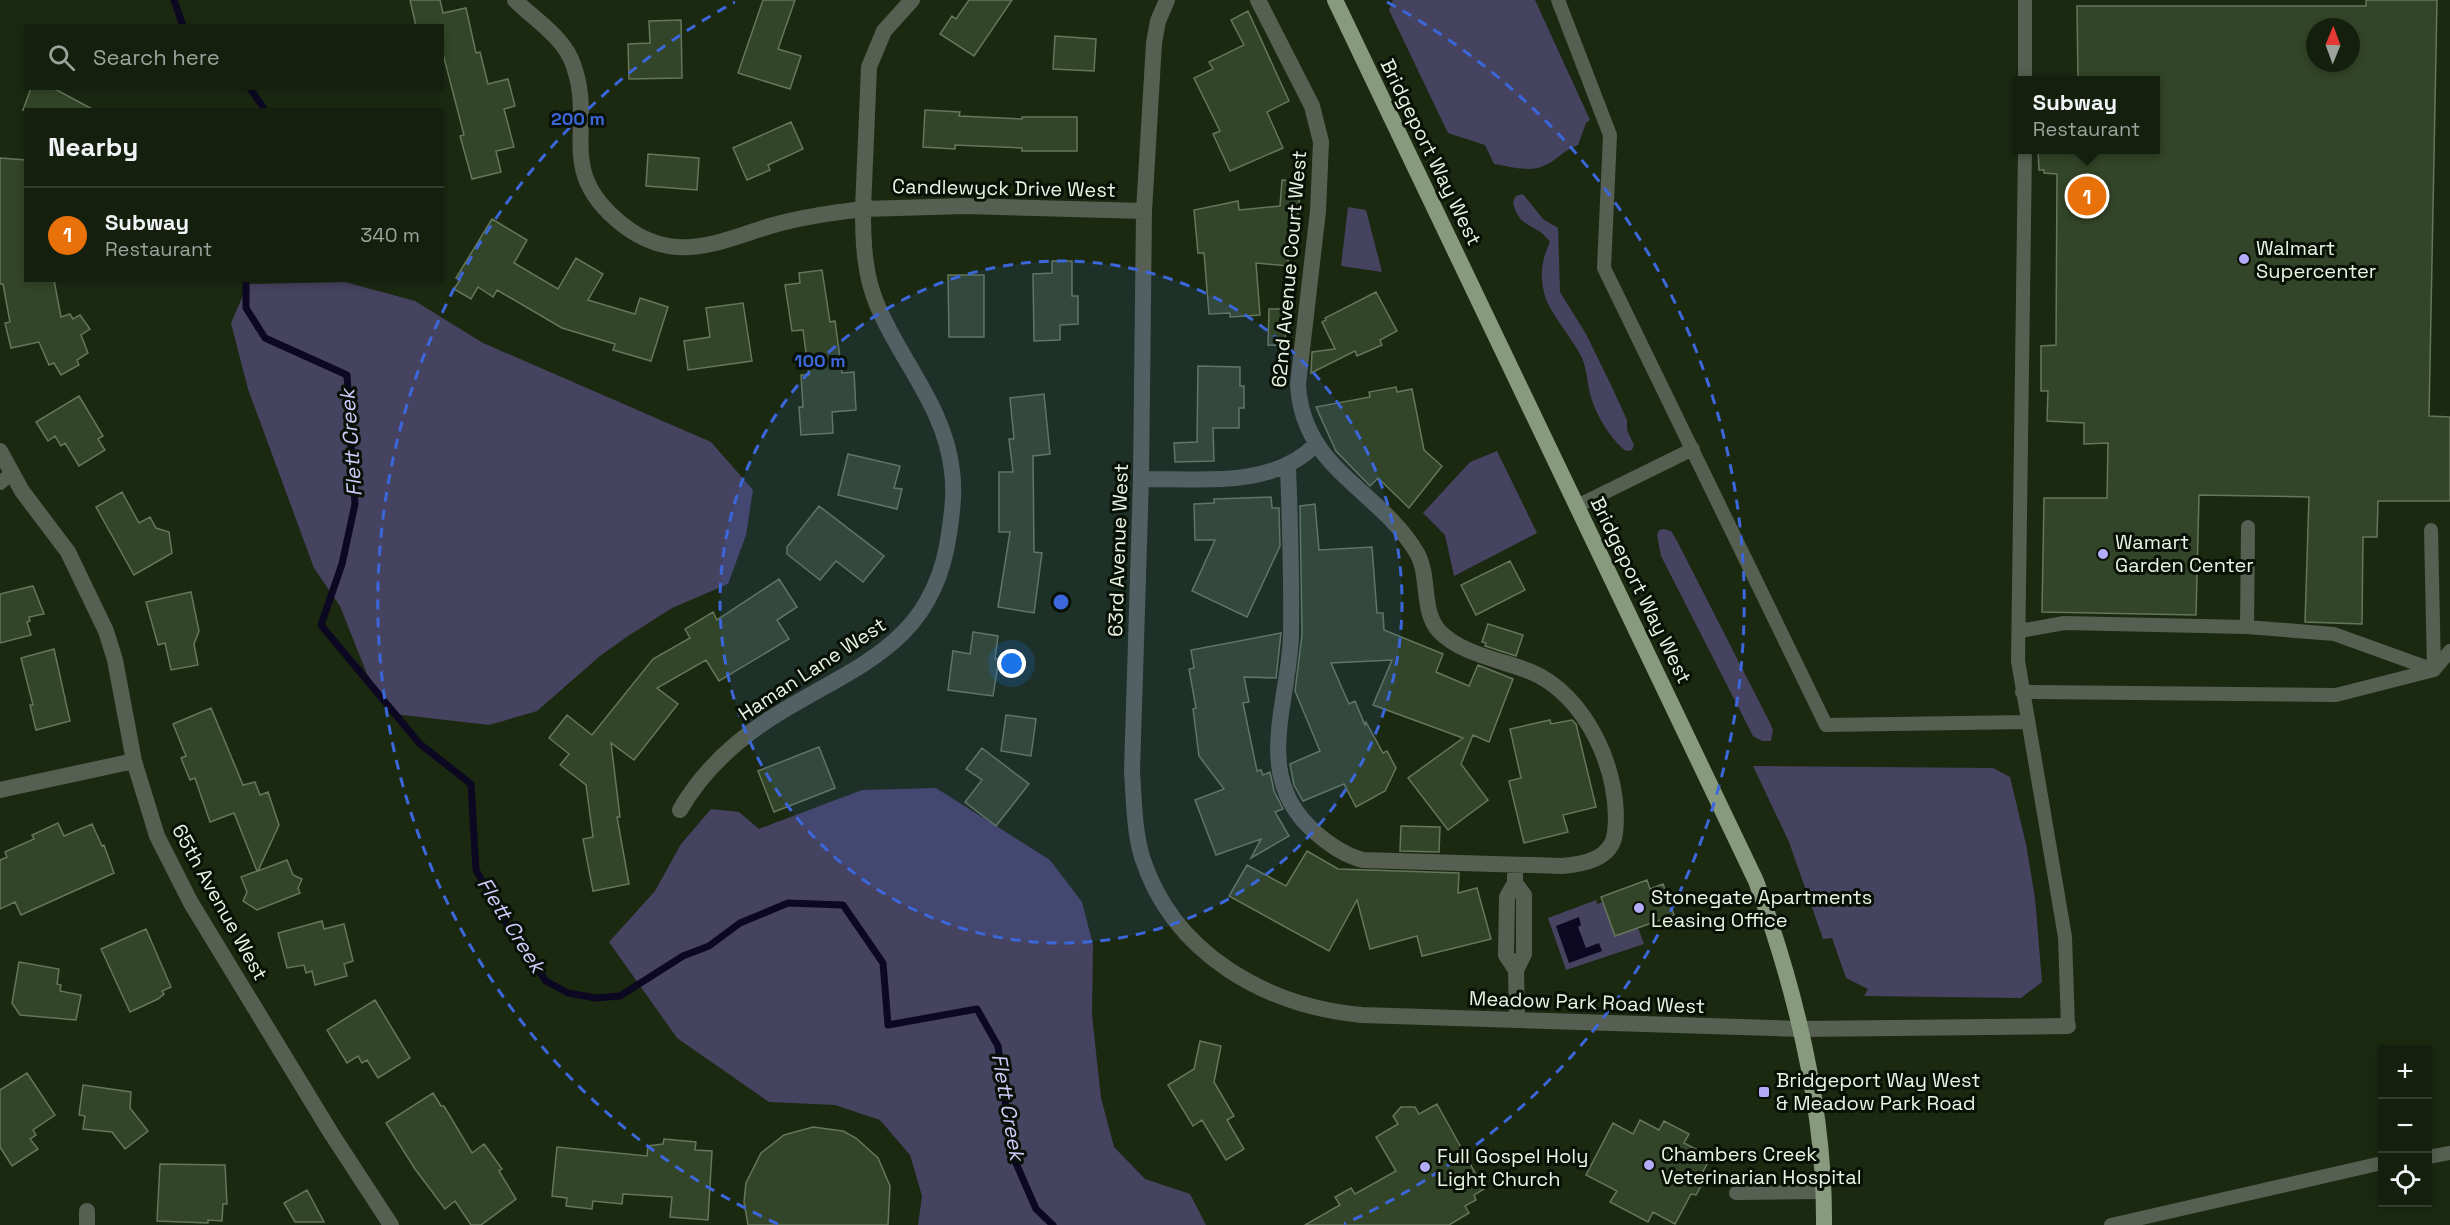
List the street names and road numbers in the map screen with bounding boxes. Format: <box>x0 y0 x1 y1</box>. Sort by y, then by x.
street label: Bridgeport Way West <box>1374 54 1488 250</box>
street label: 62nd Avenue Court West <box>1266 149 1312 389</box>
street label: Candlewyck Drive West <box>892 173 1116 203</box>
street label: 63rd Avenue West <box>1102 463 1134 637</box>
street label: Bridgeport Way West <box>1584 492 1698 688</box>
street label: Haman Lane West <box>733 612 891 726</box>
street label: 65th Avenue West <box>166 819 274 985</box>
street label: Meadow Park Road West <box>1469 985 1705 1019</box>

